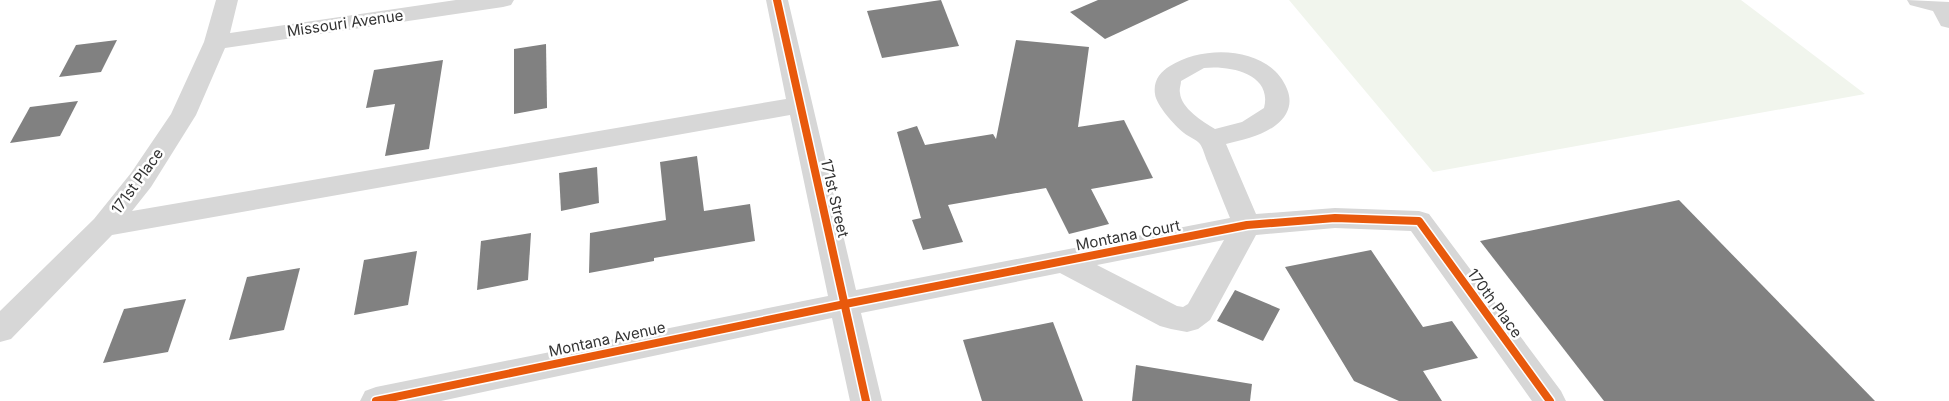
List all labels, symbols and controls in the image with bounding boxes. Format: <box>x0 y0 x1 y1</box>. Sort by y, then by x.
street label: Missouri Avenue <box>286 5 404 41</box>
street label: 171st Place <box>107 144 167 218</box>
street label: 171st Street <box>817 157 853 239</box>
street label: Montana Court <box>1074 216 1182 254</box>
street label: 170th Place <box>1464 265 1526 341</box>
street label: Montana Avenue <box>547 317 667 361</box>

